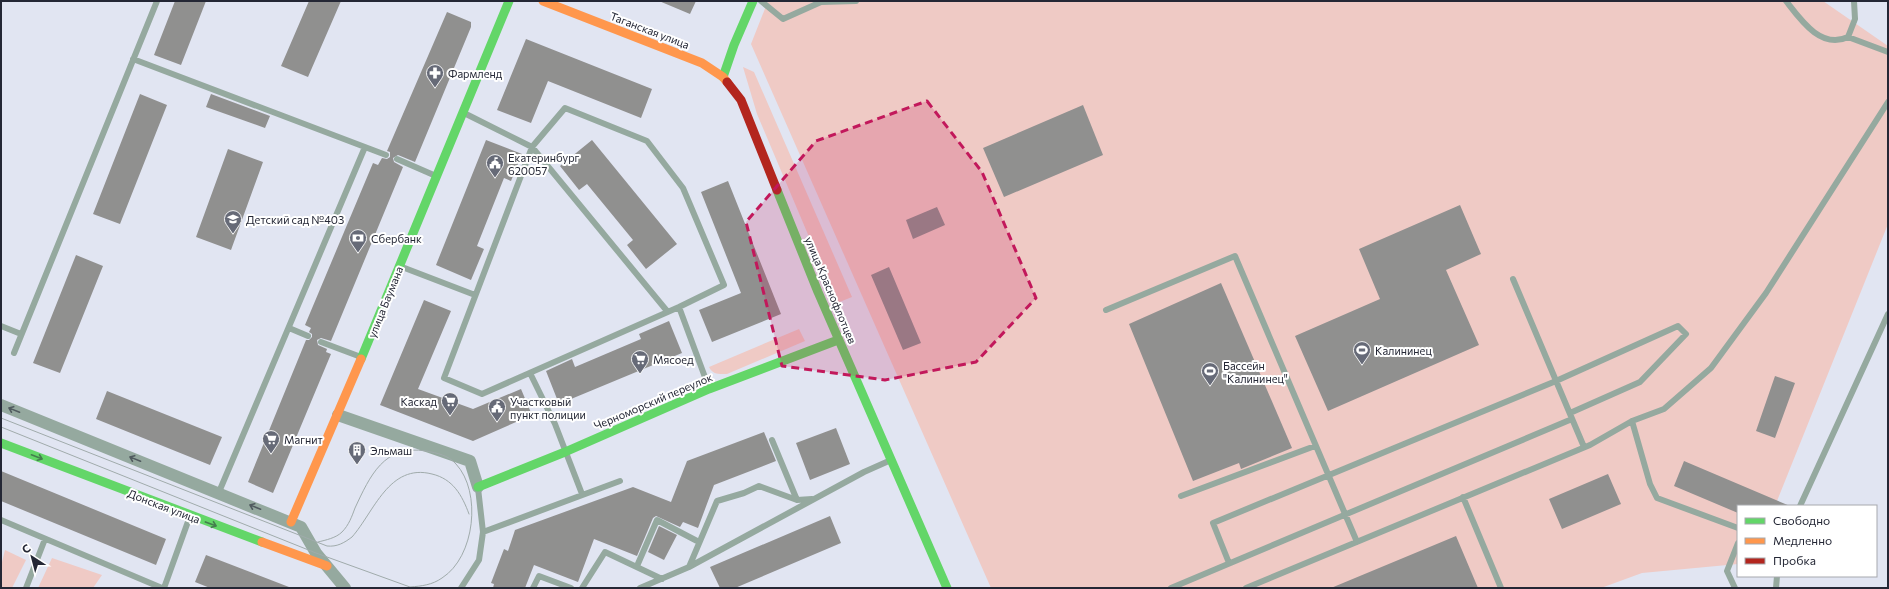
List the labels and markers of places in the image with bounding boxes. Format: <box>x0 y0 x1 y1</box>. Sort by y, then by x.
pharmacy icon: Фармленд <box>425 63 445 88</box>
place label: Фармленд <box>448 67 503 80</box>
place label: Екатеринбург 620057 <box>508 151 580 177</box>
public building icon: Екатеринбург 620057 <box>485 153 505 178</box>
school or university icon: Детский сад №403 <box>223 209 243 234</box>
place label: Детский сад №403 <box>246 213 344 226</box>
bank icon: Сбербанк <box>348 228 368 253</box>
place label: Сбербанк <box>371 232 422 245</box>
sports icon: Калининец <box>1352 340 1372 365</box>
place label: Калининец <box>1375 344 1432 357</box>
supermarket icon: Мясоед <box>630 349 650 374</box>
place label: Мясоед <box>653 353 694 366</box>
place label: Бассейн "Калининец" <box>1223 359 1288 385</box>
sports icon: Бассейн "Калининец" <box>1200 361 1220 386</box>
supermarket icon: Каскад <box>440 391 460 416</box>
place label: Каскад <box>400 395 438 408</box>
place label: Участковый пункт полиции <box>510 395 586 421</box>
public building icon: Участковый пункт полиции <box>487 397 507 422</box>
supermarket icon: Магнит <box>261 429 281 454</box>
place label: Магнит <box>284 433 323 446</box>
building icon: Эльмаш <box>347 440 367 465</box>
place label: Эльмаш <box>370 444 412 457</box>

